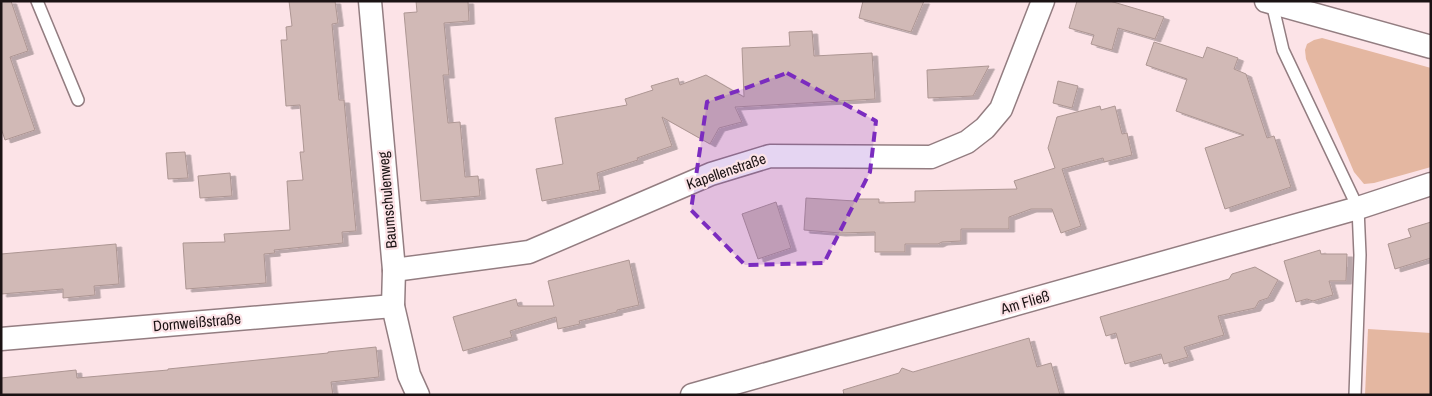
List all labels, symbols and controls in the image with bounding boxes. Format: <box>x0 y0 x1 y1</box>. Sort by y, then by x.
street label: Kapellenstraße <box>683 148 769 194</box>
street label: Baumschulenweg <box>372 151 402 249</box>
street label: Am Fließ <box>997 285 1052 319</box>
street label: Dornweißstraße <box>152 308 242 336</box>

